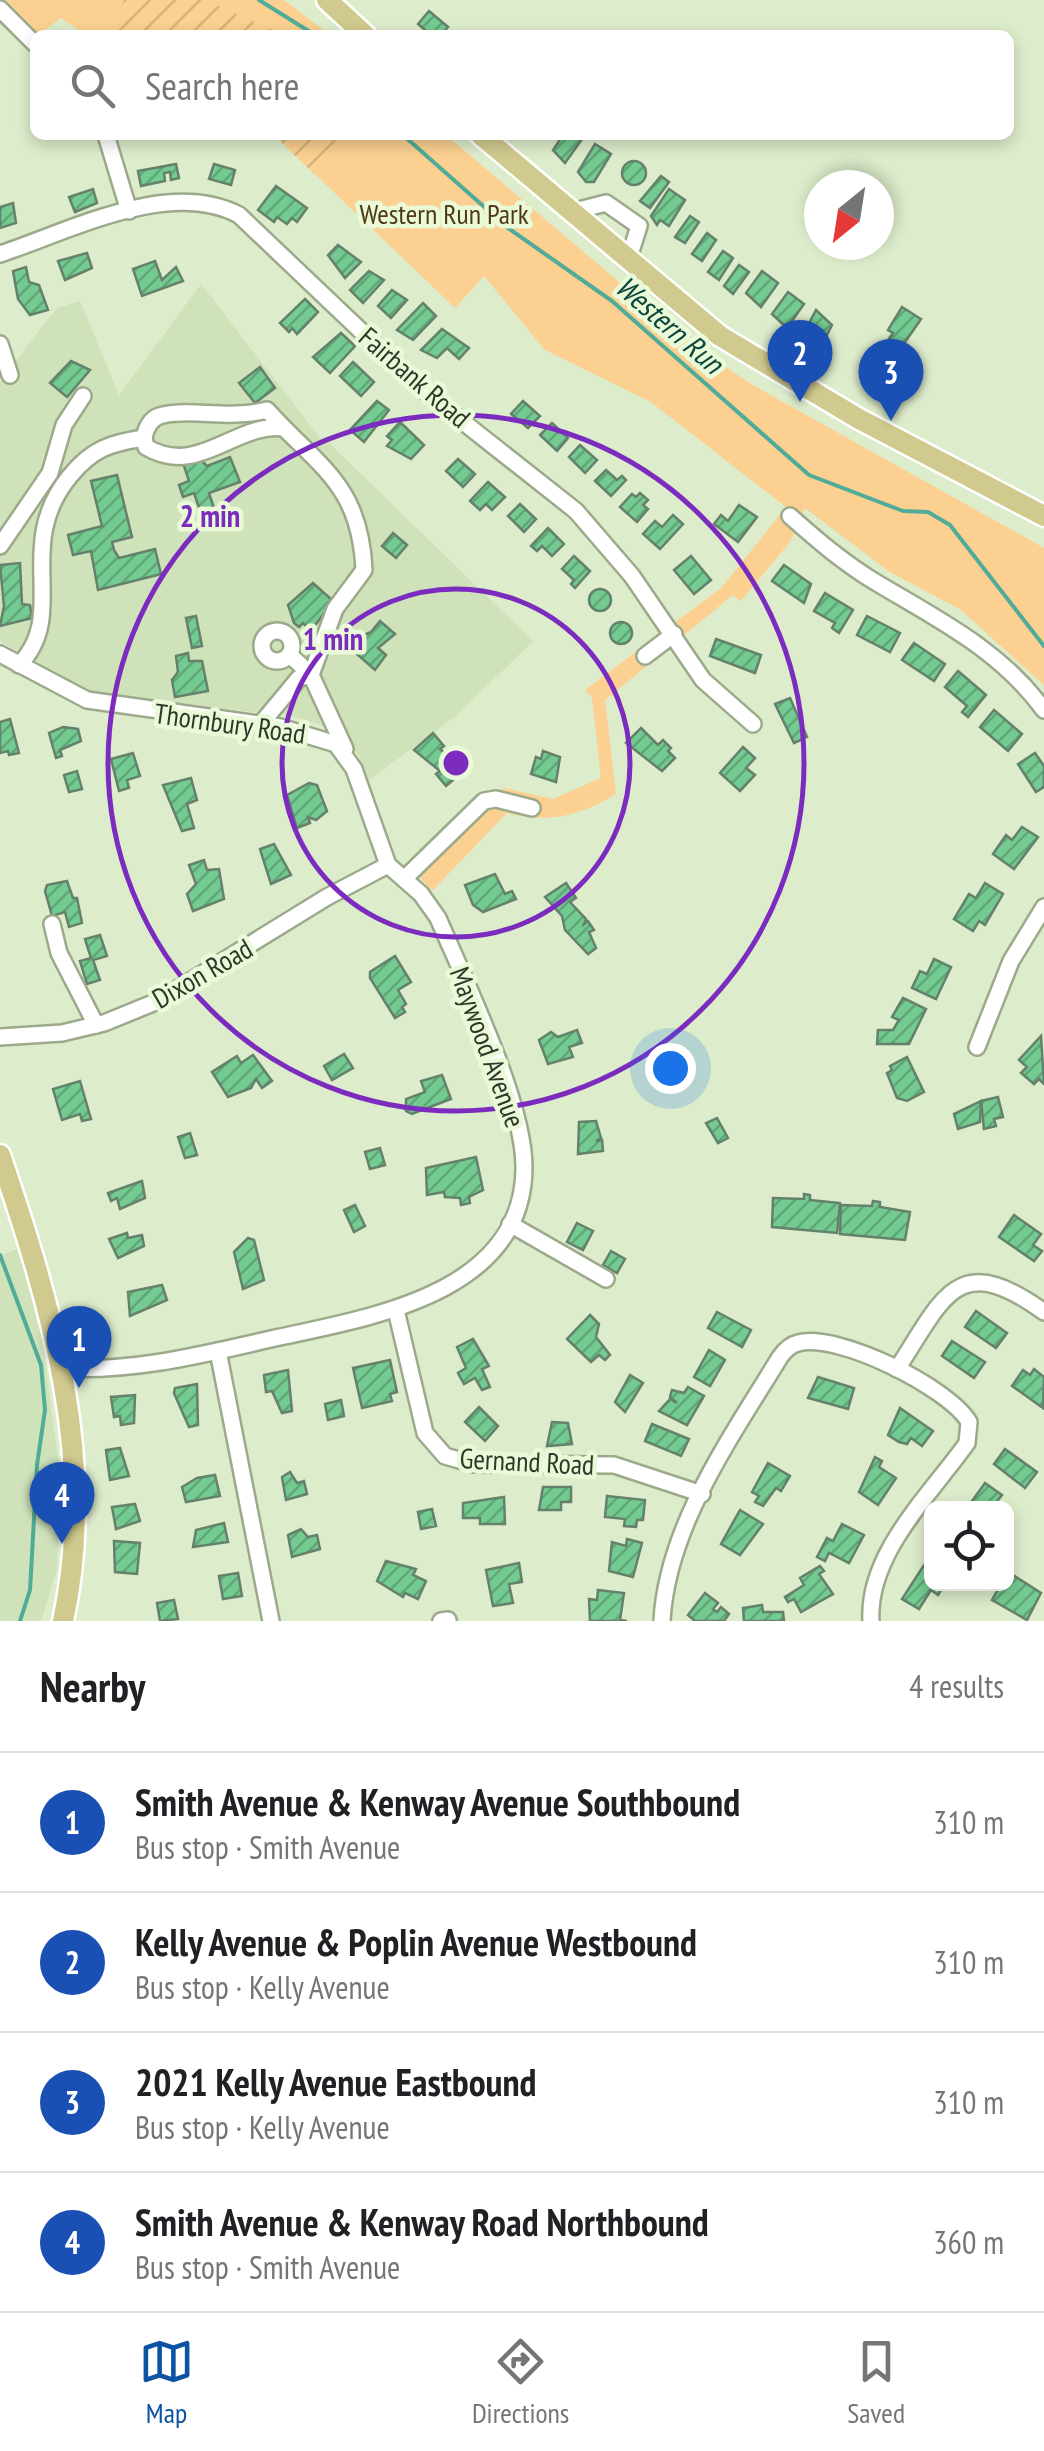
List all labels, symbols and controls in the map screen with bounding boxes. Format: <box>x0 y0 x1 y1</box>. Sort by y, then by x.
search box <box>30 30 1014 140</box>
icon: search <box>65 58 120 113</box>
text: Search here <box>145 61 299 110</box>
north arrow <box>804 170 894 260</box>
park label: Western Run Park <box>359 195 529 232</box>
water label: Western Run <box>608 267 733 383</box>
street label: Fairbank Road <box>352 318 478 436</box>
pin: 2 <box>768 320 832 402</box>
pin: 3 <box>858 338 924 421</box>
text: 2 min <box>180 496 240 535</box>
text: 1 min <box>303 619 363 658</box>
street label: Thornbury Road <box>152 694 308 752</box>
centre of rings <box>438 745 474 781</box>
street label: Dixon Road <box>145 930 259 1016</box>
street label: Maywood Avenue <box>442 962 534 1132</box>
your location <box>645 1043 696 1094</box>
pin: 1 <box>46 1306 112 1388</box>
street label: Gernand Road <box>459 1439 595 1483</box>
pin: 4 <box>30 1462 94 1544</box>
map controls <box>924 1501 1014 1591</box>
button: locate <box>924 1501 1014 1591</box>
text: Nearby <box>40 1659 145 1714</box>
text: 4 results <box>909 1665 1004 1707</box>
text: Smith Avenue & Kenway Avenue Southbound <box>135 1777 740 1826</box>
text: 1 <box>65 1801 80 1843</box>
text: 310 m <box>933 1801 1004 1843</box>
text: Bus stop · Smith Avenue <box>135 1826 400 1868</box>
text: Kelly Avenue & Poplin Avenue Westbound <box>135 1917 697 1966</box>
text: 2 <box>65 1941 80 1983</box>
text: 310 m <box>933 1941 1004 1983</box>
text: Bus stop · Kelly Avenue <box>135 1966 390 2008</box>
text: 2021 Kelly Avenue Eastbound <box>135 2057 536 2106</box>
text: 3 <box>65 2081 80 2123</box>
text: 310 m <box>933 2081 1004 2123</box>
text: Bus stop · Kelly Avenue <box>135 2106 390 2148</box>
text: Smith Avenue & Kenway Road Northbound <box>135 2197 709 2246</box>
text: 4 <box>65 2221 80 2263</box>
text: 360 m <box>933 2221 1004 2263</box>
text: Bus stop · Smith Avenue <box>135 2246 400 2288</box>
tab: Map <box>139 2334 194 2431</box>
tab: Directions <box>472 2334 569 2431</box>
tab: Saved <box>847 2334 905 2431</box>

